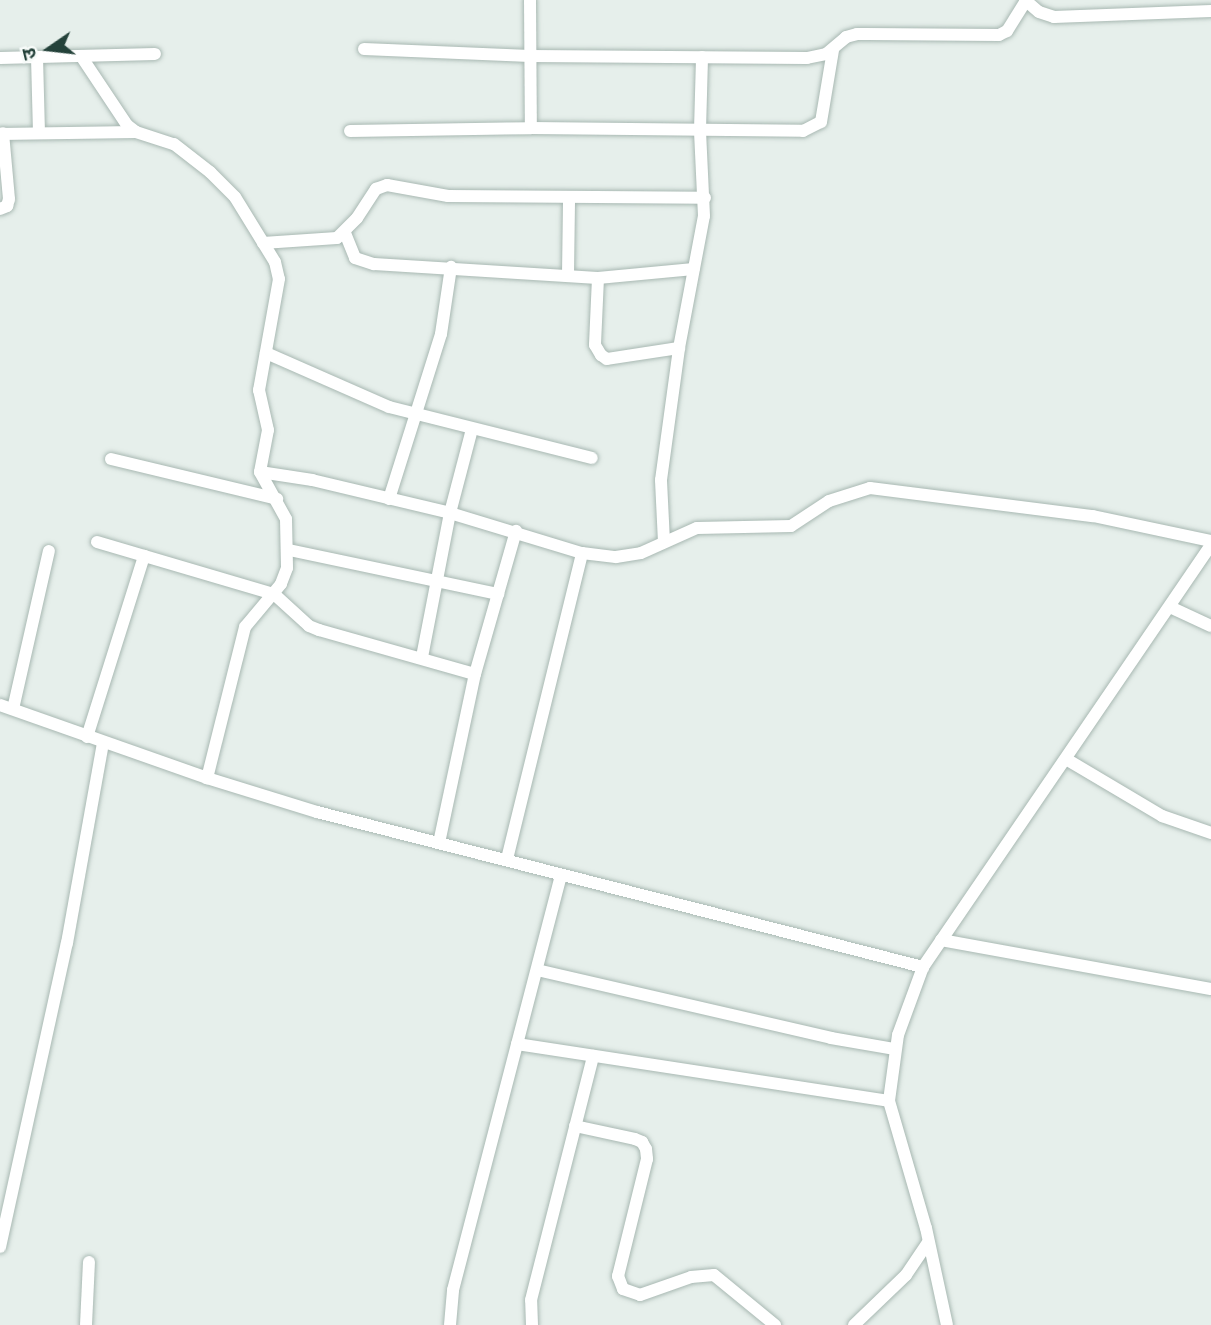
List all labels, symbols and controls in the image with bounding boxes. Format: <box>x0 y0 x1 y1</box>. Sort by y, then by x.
north arrow <box>14 14 84 84</box>
text: उ <box>17 46 41 62</box>

